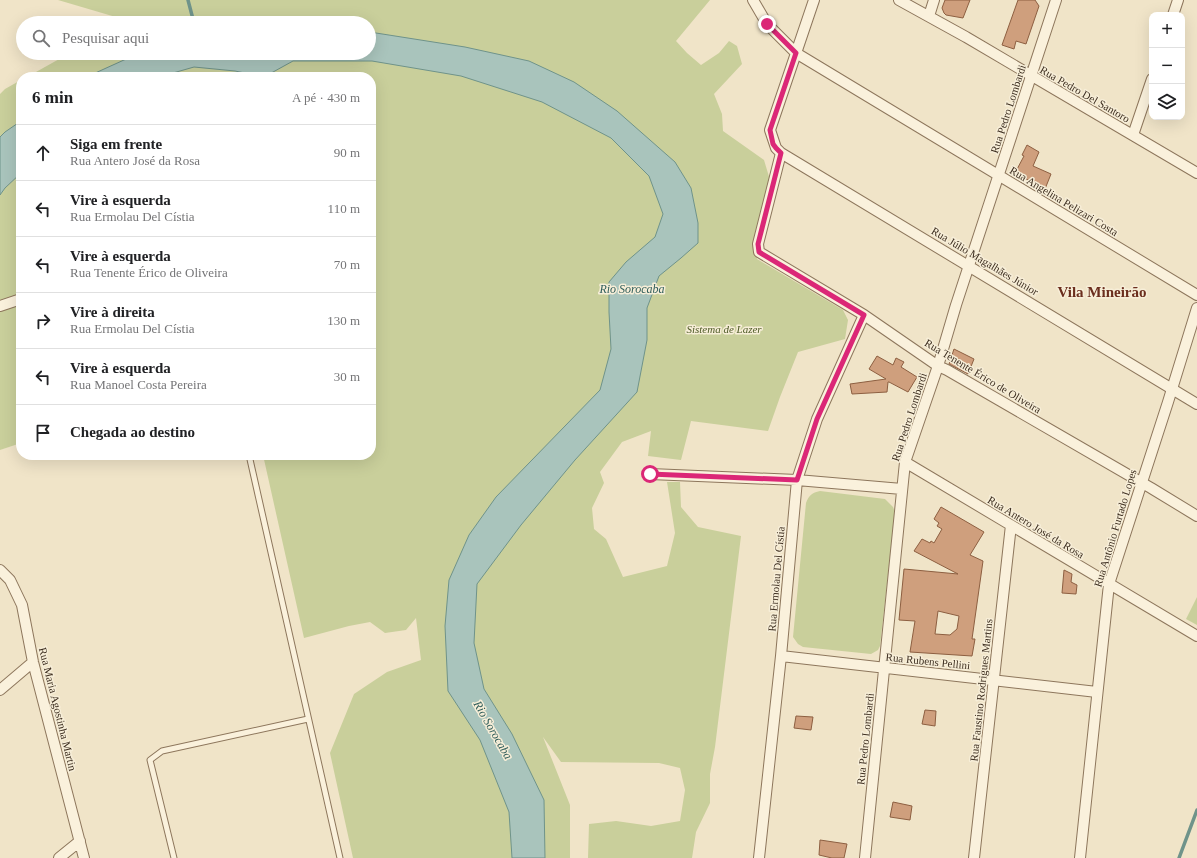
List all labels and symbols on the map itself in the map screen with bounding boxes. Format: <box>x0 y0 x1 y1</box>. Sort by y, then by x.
route end <box>758 15 776 33</box>
street label: Rua Pedro Lombardi <box>988 63 1028 155</box>
street label: Rua Pedro Del Santoro <box>1038 63 1132 125</box>
street label: Rua Angelina Pelizari Costa <box>1008 164 1120 238</box>
street label: Rua Júlio Magalhães Júnior <box>929 224 1041 298</box>
water label: Rio Sorocaba <box>598 282 665 296</box>
district label: Vila Mineirão <box>1057 284 1147 300</box>
park label: Sistema de Lazer <box>686 323 762 335</box>
street label: Rua Tenente Érico de Oliveira <box>923 336 1043 416</box>
street label: Rua Pedro Lombardi <box>889 371 929 463</box>
route start <box>641 465 659 483</box>
street label: Rua Antônio Furtado Lopes <box>1091 468 1139 588</box>
street label: Rua Antero José da Rosa <box>986 494 1086 561</box>
street label: Rua Ermolau Del Cístia <box>765 526 787 632</box>
street label: Rua Faustino Rodrigues Martins <box>968 618 994 762</box>
street label: Rua Maria Agostinha Martin <box>37 646 79 772</box>
street label: Rua Rubens Pellini <box>885 651 971 671</box>
street label: Rua Pedro Lombardi <box>854 692 876 786</box>
water label: Rio Sorocaba <box>470 697 515 762</box>

